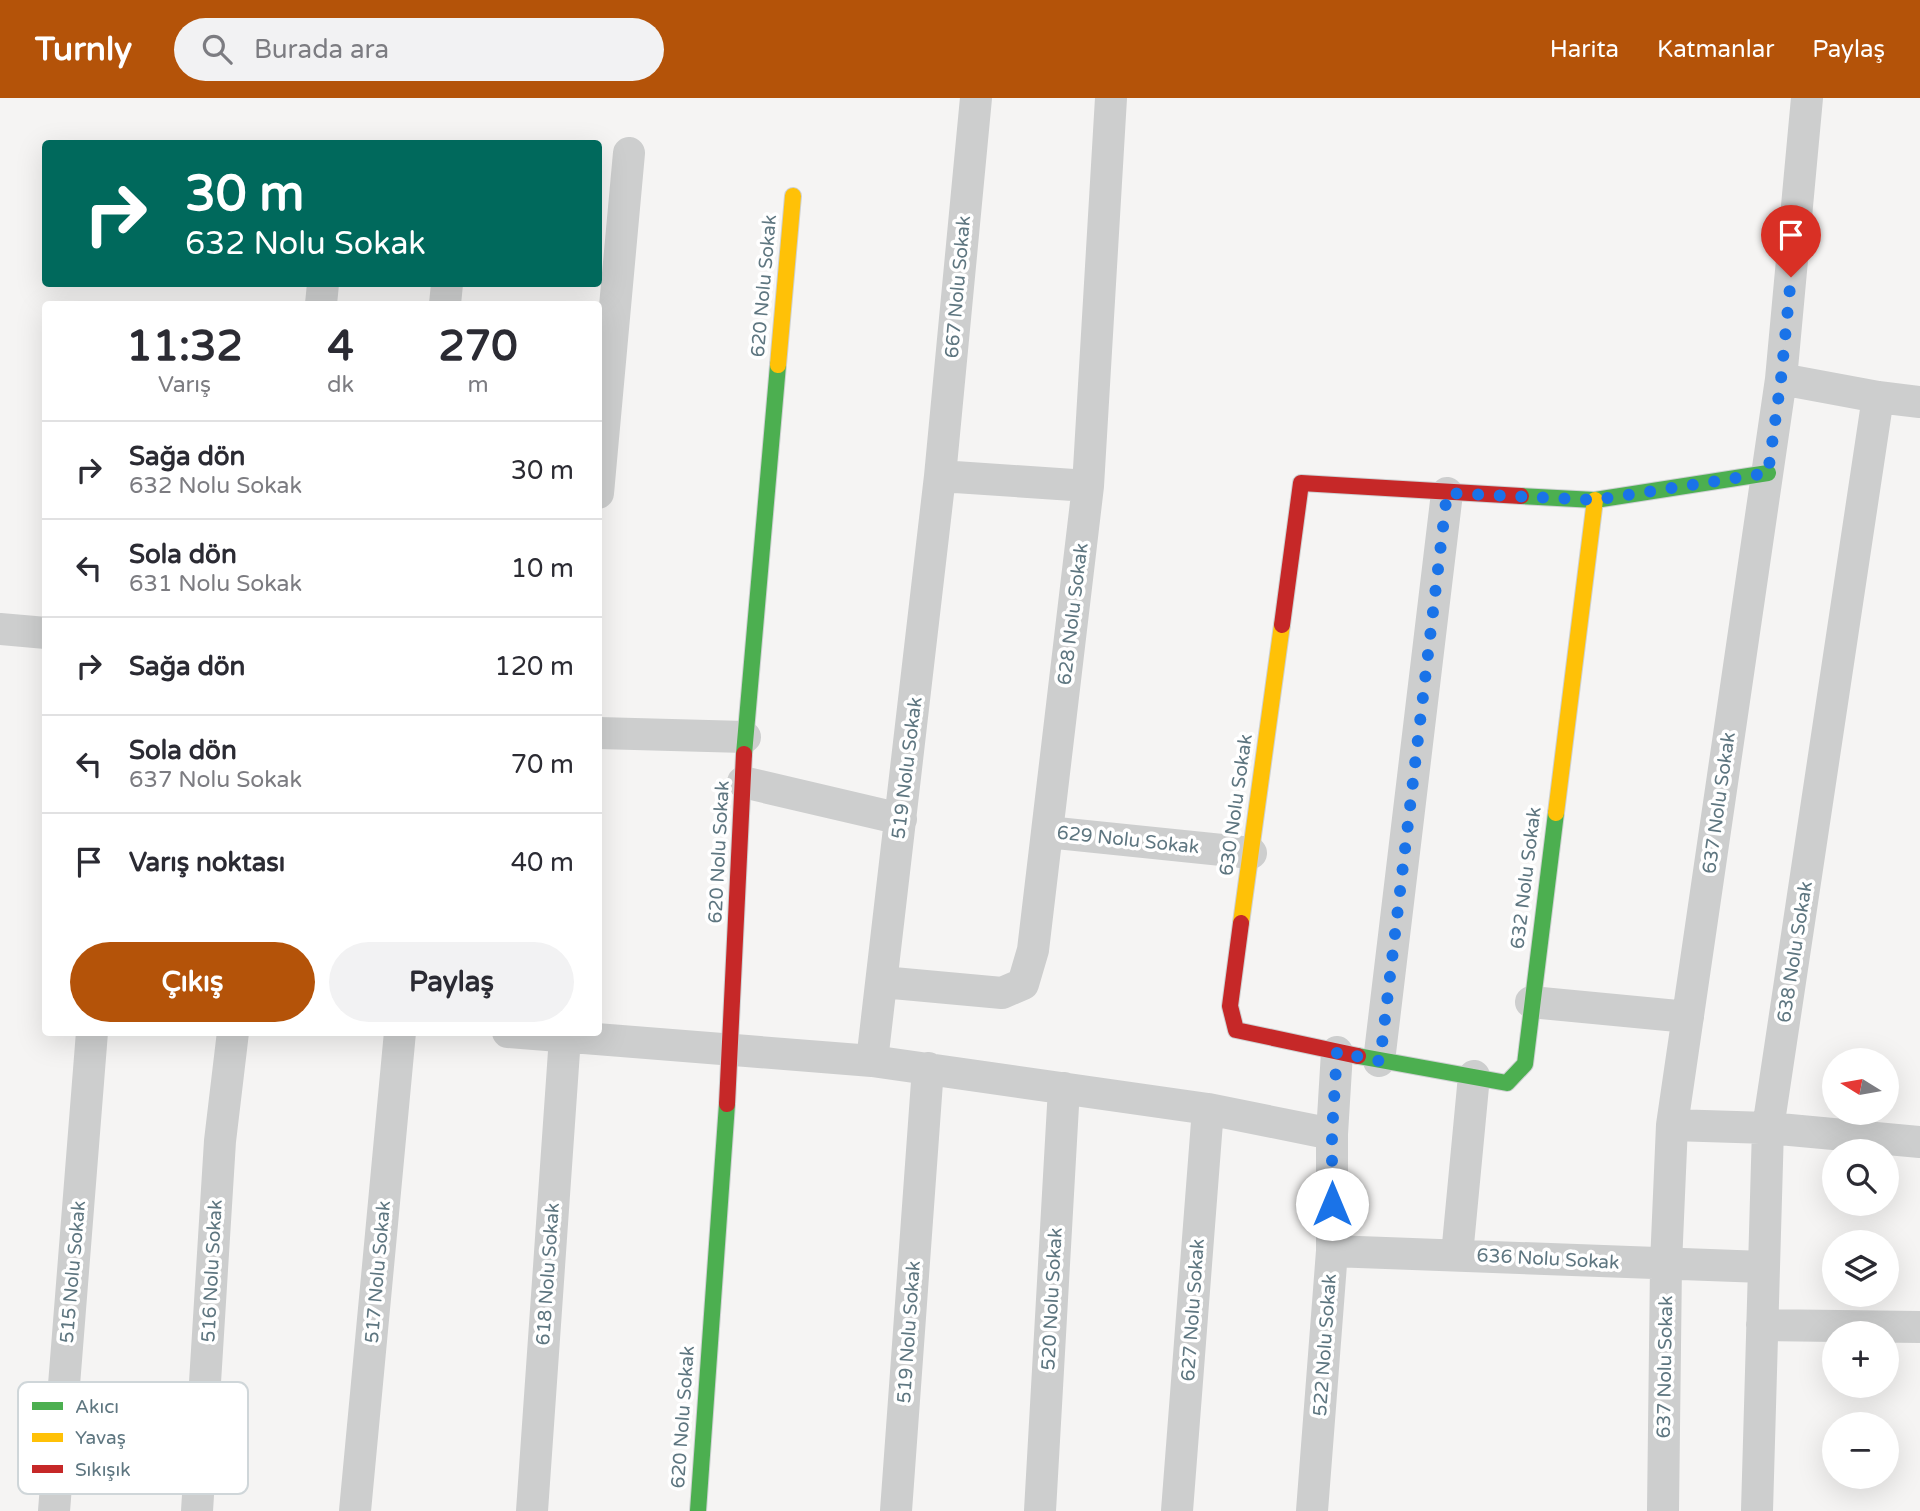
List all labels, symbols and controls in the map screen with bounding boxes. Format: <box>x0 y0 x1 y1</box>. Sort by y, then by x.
search box <box>174 18 664 81</box>
text: Turnly <box>35 30 132 69</box>
icon: search <box>198 30 236 68</box>
text: Burada ara <box>254 34 389 65</box>
text: Harita <box>1550 35 1619 64</box>
text: Katmanlar <box>1657 35 1774 64</box>
text: Paylaş <box>1812 35 1885 64</box>
text: 30 m <box>185 165 304 224</box>
icon: right <box>70 168 161 259</box>
pin <box>1761 205 1821 277</box>
street label: 620 Nolu Sokak <box>747 214 781 358</box>
street label: 667 Nolu Sokak <box>941 215 975 359</box>
icon: arrive <box>1772 216 1810 254</box>
text: 632 Nolu Sokak <box>185 225 426 263</box>
text: 11:32 <box>126 321 243 372</box>
text: 4 <box>327 321 354 372</box>
text: 270 <box>438 321 518 372</box>
text: Varış <box>158 371 211 399</box>
text: dk <box>327 371 354 399</box>
text: m <box>467 371 489 399</box>
text: Sağa dön <box>129 441 245 472</box>
icon: right <box>70 451 108 489</box>
text: 30 m <box>511 455 574 486</box>
text: 632 Nolu Sokak <box>129 472 302 500</box>
text: Sola dön <box>129 539 237 570</box>
street label: 628 Nolu Sokak <box>1053 542 1093 686</box>
icon: left <box>70 549 108 587</box>
text: 10 m <box>511 553 574 584</box>
text: 631 Nolu Sokak <box>129 570 302 598</box>
icon: right <box>70 647 108 685</box>
text: Sağa dön <box>129 651 245 682</box>
text: 120 m <box>494 651 574 682</box>
street label: 519 Nolu Sokak <box>887 696 927 840</box>
street label: 637 Nolu Sokak <box>1698 731 1740 875</box>
street label: 630 Nolu Sokak <box>1215 733 1257 877</box>
text: Sola dön <box>129 735 237 766</box>
icon: left <box>70 745 108 783</box>
text: 70 m <box>511 749 574 780</box>
text: 637 Nolu Sokak <box>129 766 302 794</box>
street label: 620 Nolu Sokak <box>704 780 734 924</box>
street label: 632 Nolu Sokak <box>1506 806 1546 950</box>
street label: 629 Nolu Sokak <box>1056 822 1200 858</box>
icon: arrive <box>70 843 108 881</box>
text: Varış noktası <box>129 847 285 878</box>
text: 40 m <box>511 847 574 878</box>
street label: 638 Nolu Sokak <box>1773 880 1817 1024</box>
button: Çıkış <box>70 942 315 1022</box>
button: Paylaş <box>329 942 574 1022</box>
north arrow <box>1822 1048 1899 1125</box>
map controls <box>1822 1048 1899 1489</box>
button: search <box>1822 1139 1899 1216</box>
position arrow <box>1295 1167 1369 1241</box>
street label: 516 Nolu Sokak <box>197 1199 227 1343</box>
street label: 515 Nolu Sokak <box>56 1200 90 1344</box>
street label: 517 Nolu Sokak <box>361 1200 395 1344</box>
street label: 618 Nolu Sokak <box>532 1202 564 1346</box>
street label: 520 Nolu Sokak <box>1037 1227 1067 1371</box>
button: layers <box>1822 1230 1899 1307</box>
street label: 627 Nolu Sokak <box>1177 1238 1209 1382</box>
street label: 636 Nolu Sokak <box>1476 1244 1620 1274</box>
street label: 519 Nolu Sokak <box>893 1260 925 1404</box>
street label: 522 Nolu Sokak <box>1309 1273 1341 1417</box>
street label: 637 Nolu Sokak <box>1653 1295 1677 1439</box>
button: + <box>1822 1321 1899 1398</box>
street label: 620 Nolu Sokak <box>667 1345 699 1489</box>
legend <box>18 1382 248 1494</box>
text: Akıcı <box>75 1396 119 1418</box>
button: − <box>1822 1412 1899 1489</box>
text: Yavaş <box>75 1427 126 1449</box>
text: Sıkışık <box>75 1459 131 1481</box>

